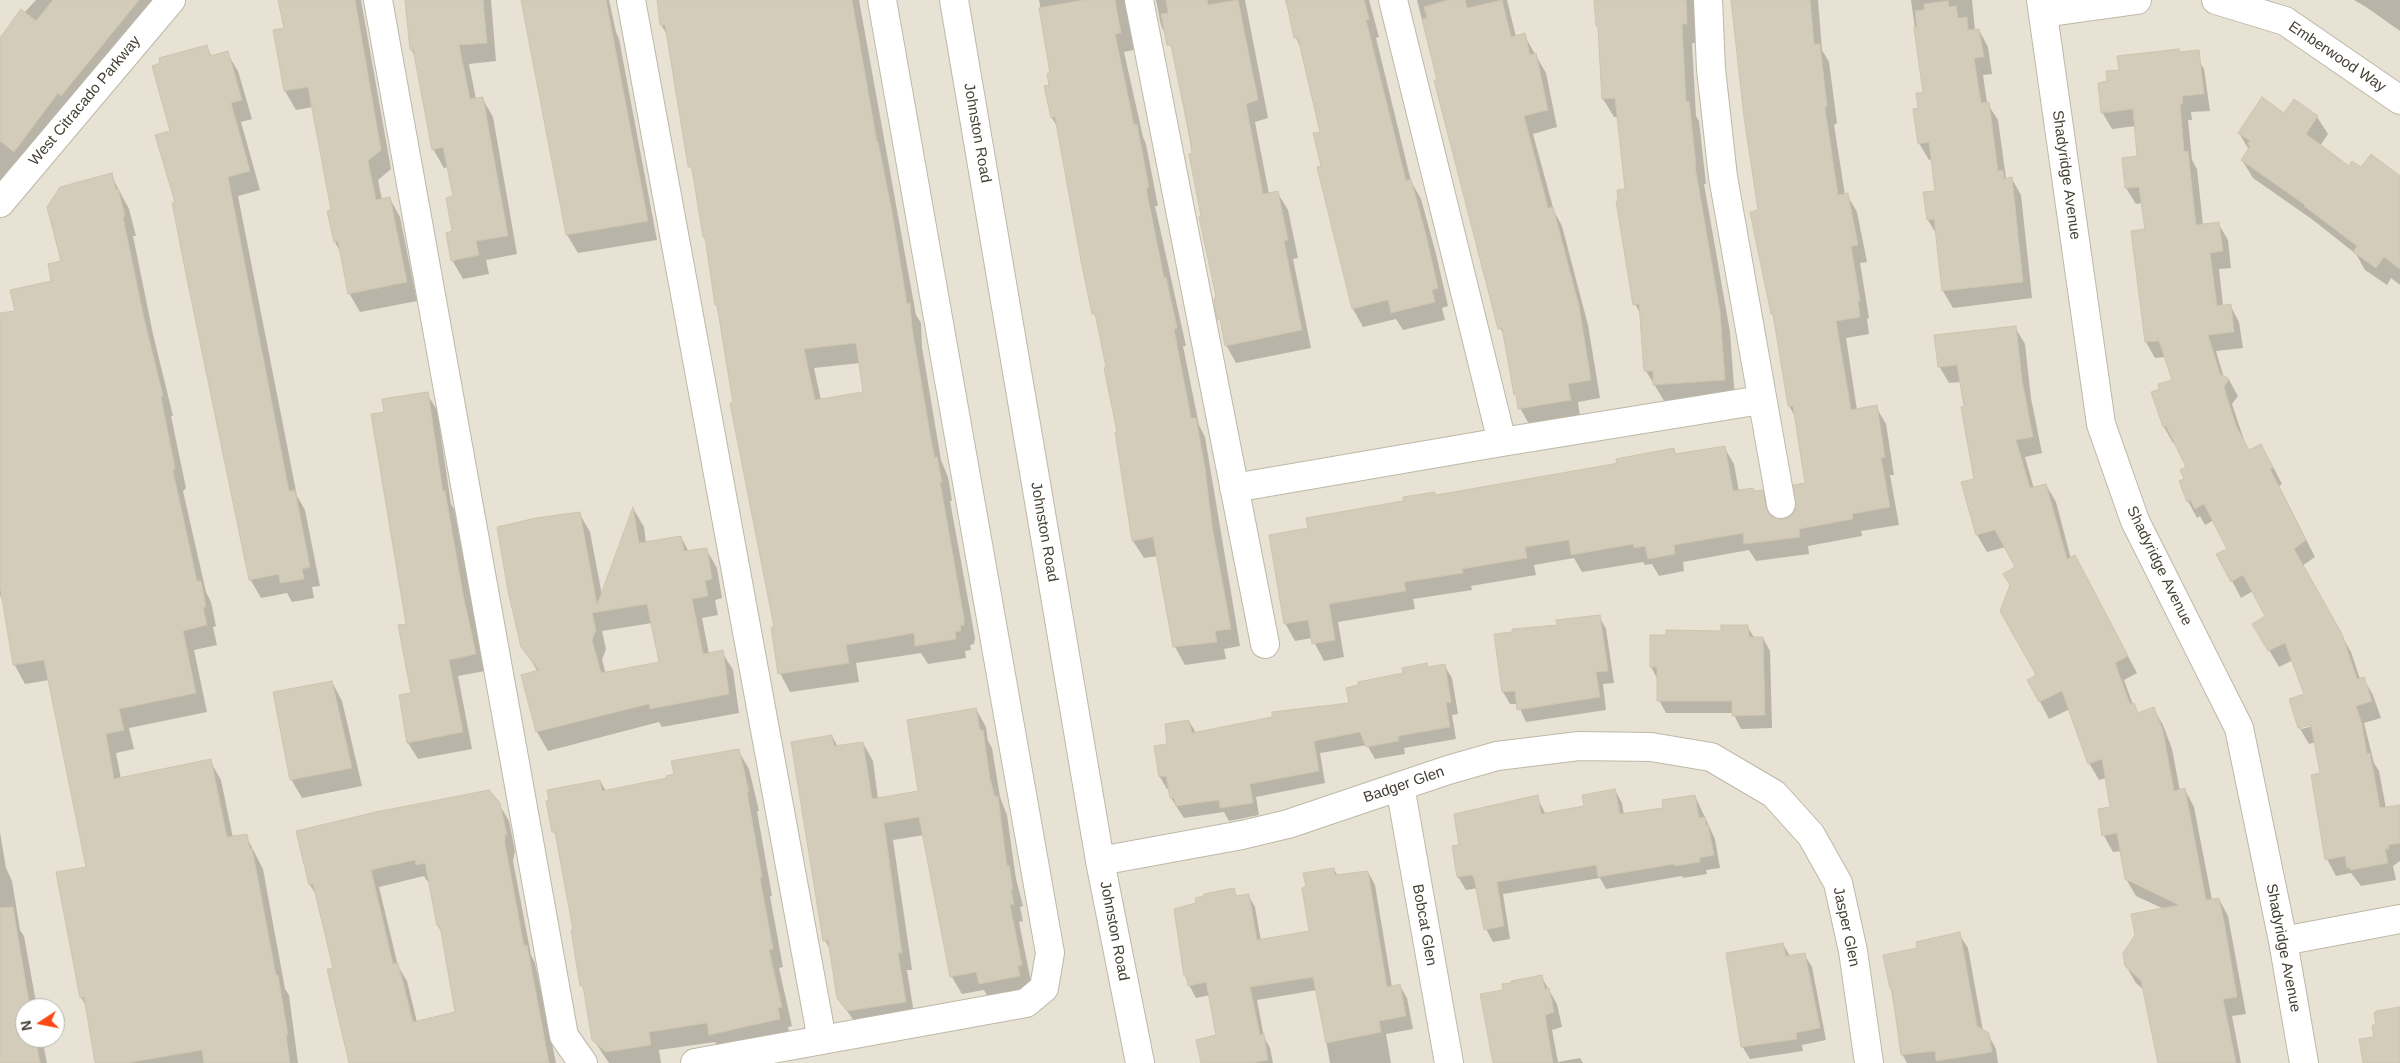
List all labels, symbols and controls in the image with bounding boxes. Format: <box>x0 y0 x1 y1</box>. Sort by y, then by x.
street label: Emberwood Way <box>2285 18 2389 96</box>
street label: West Citracado Parkway <box>25 32 145 170</box>
street label: Johnston Road <box>959 82 995 184</box>
street label: Shadyridge Avenue <box>2048 109 2084 241</box>
street label: Johnston Road <box>1026 481 1062 583</box>
street label: Shadyridge Avenue <box>2122 503 2196 629</box>
street label: Badger Glen <box>1361 763 1447 807</box>
street label: Johnston Road <box>1096 880 1132 982</box>
street label: Shadyridge Avenue <box>2262 882 2304 1014</box>
street label: Bobcat Glen <box>1408 883 1440 967</box>
street label: Jasper Glen <box>1829 886 1863 968</box>
north arrow <box>15 998 65 1048</box>
text: N <box>17 1019 35 1032</box>

